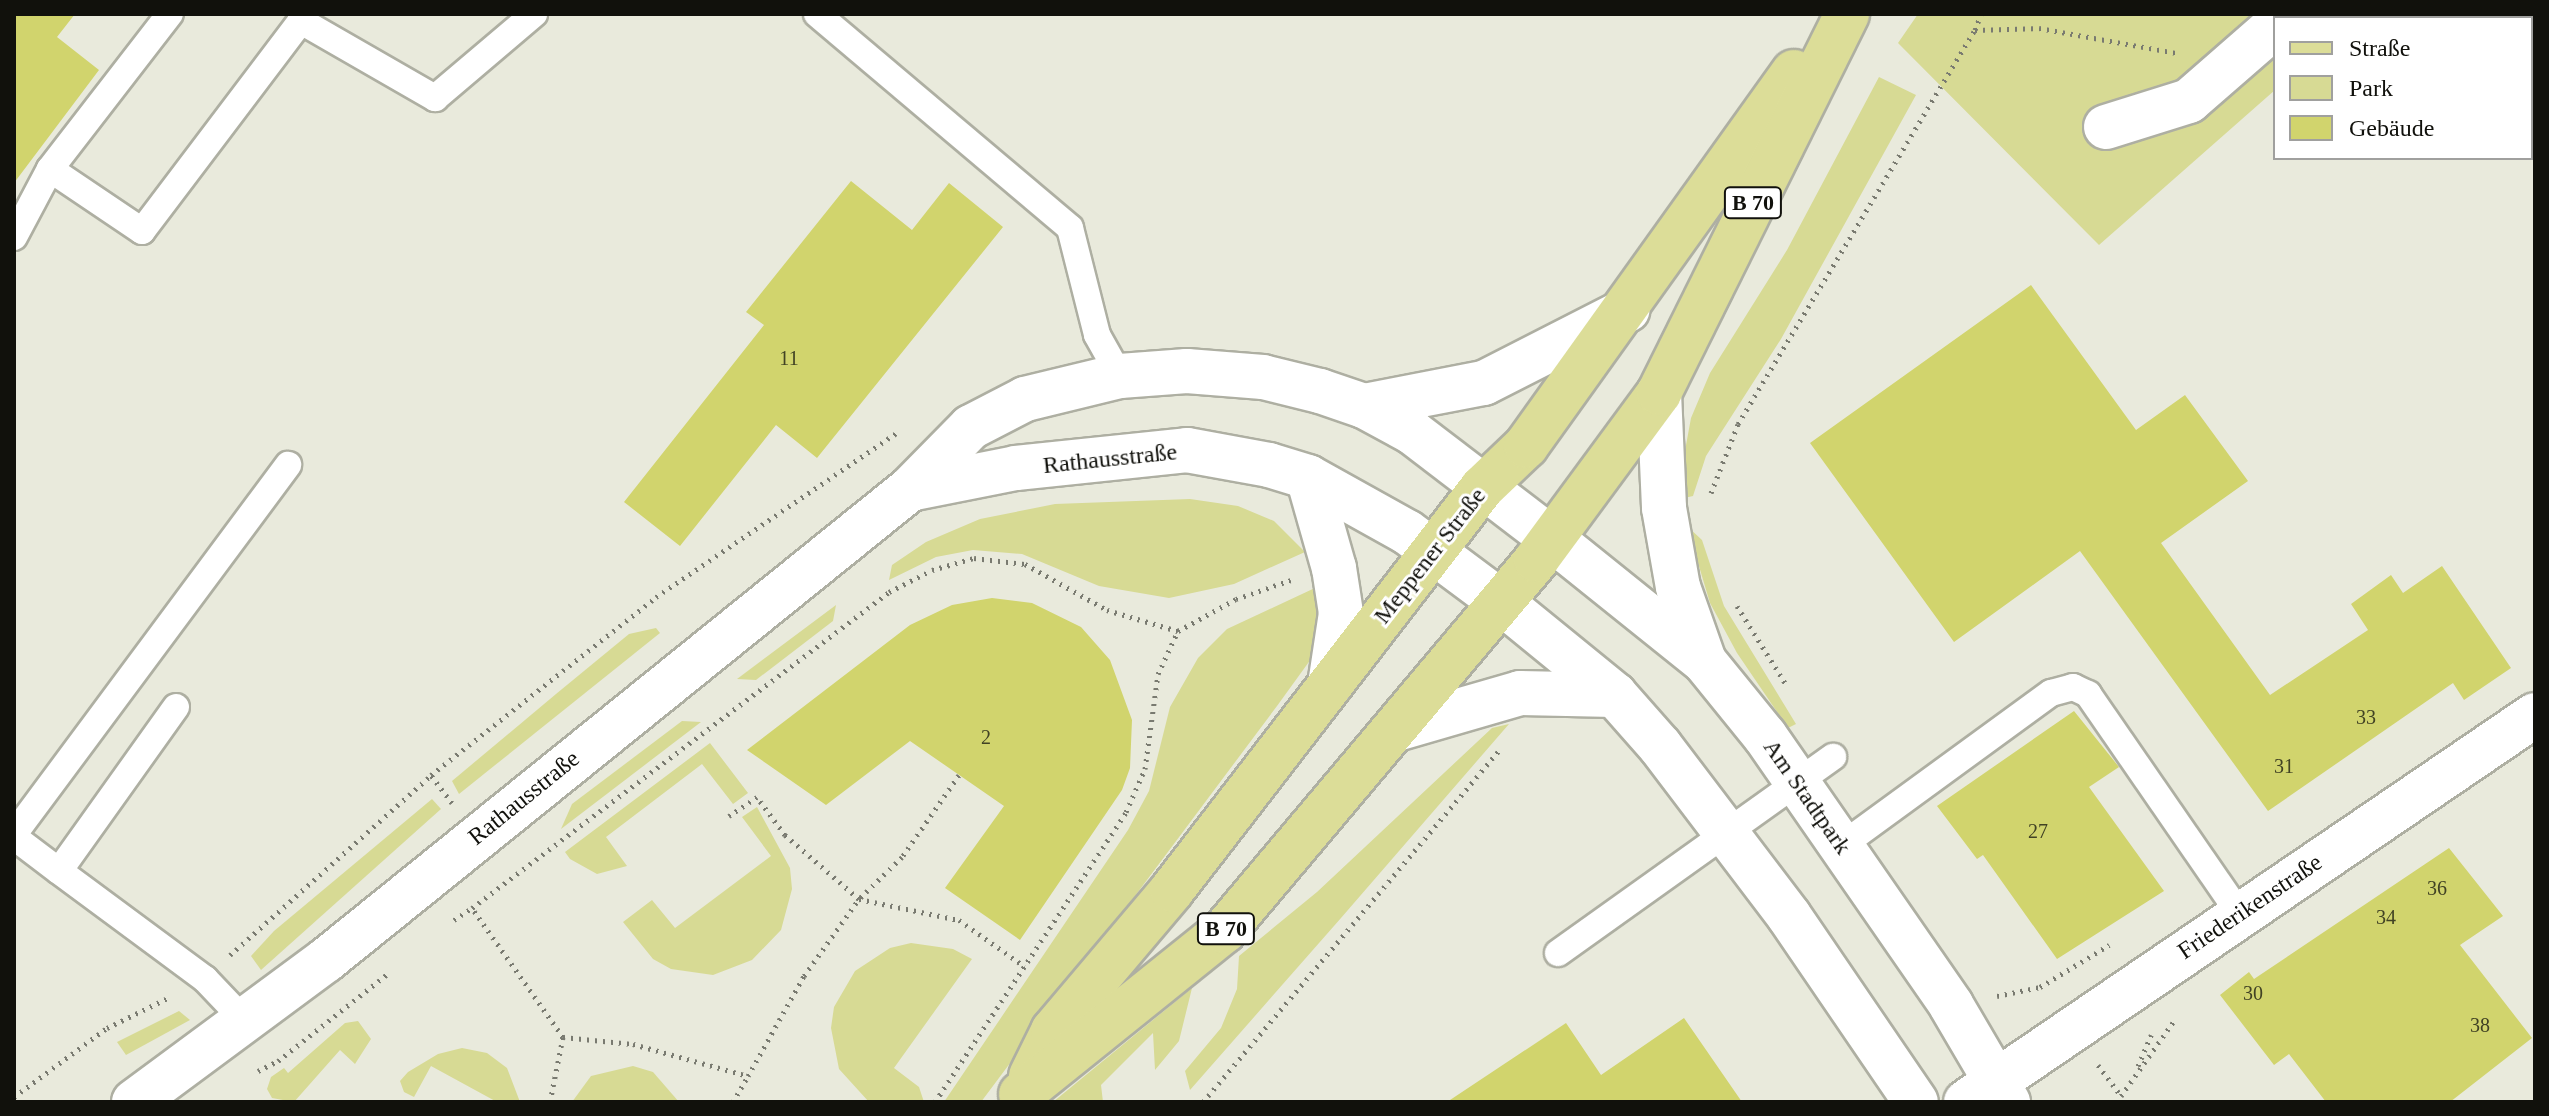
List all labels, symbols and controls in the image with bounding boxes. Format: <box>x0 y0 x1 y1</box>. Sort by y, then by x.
legend <box>2273 16 2533 160</box>
text: Straße <box>2349 35 2410 61</box>
text: Park <box>2349 75 2393 101</box>
text: Gebäude <box>2349 115 2434 141</box>
road number: B 70 <box>1723 185 1783 221</box>
house number: 11 <box>779 346 799 370</box>
street label: Rathausstraße <box>1042 438 1178 480</box>
street label: Meppener Straße <box>1368 482 1492 630</box>
house number: 33 <box>2356 705 2376 729</box>
house number: 2 <box>981 725 991 749</box>
street label: Am Stadtpark <box>1757 734 1857 860</box>
street label: Rathausstraße <box>463 744 585 852</box>
house number: 31 <box>2274 754 2294 778</box>
house number: 27 <box>2028 819 2048 843</box>
street label: Friederikenstraße <box>2172 848 2328 966</box>
house number: 36 <box>2427 876 2447 900</box>
house number: 34 <box>2376 905 2396 929</box>
road number: B 70 <box>1196 911 1256 947</box>
house number: 30 <box>2243 981 2263 1005</box>
house number: 38 <box>2470 1013 2490 1037</box>

